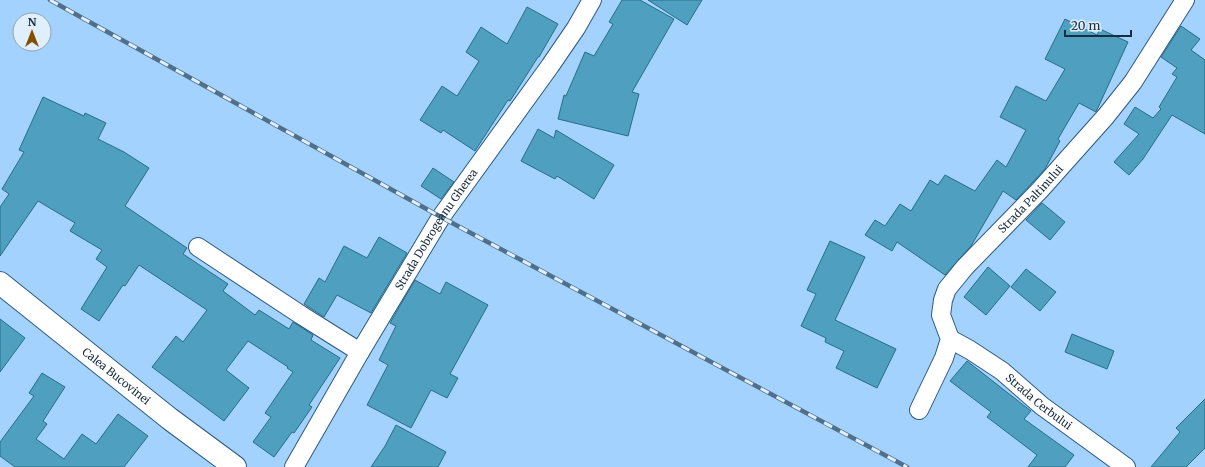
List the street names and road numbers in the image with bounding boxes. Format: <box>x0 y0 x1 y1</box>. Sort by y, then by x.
street label: Strada Paltinului <box>995 162 1066 236</box>
street label: Strada Dobrogeanu Gherea <box>392 166 481 292</box>
street label: Calea Bucovinei <box>79 345 154 408</box>
street label: Strada Cerbului <box>1003 370 1075 433</box>

